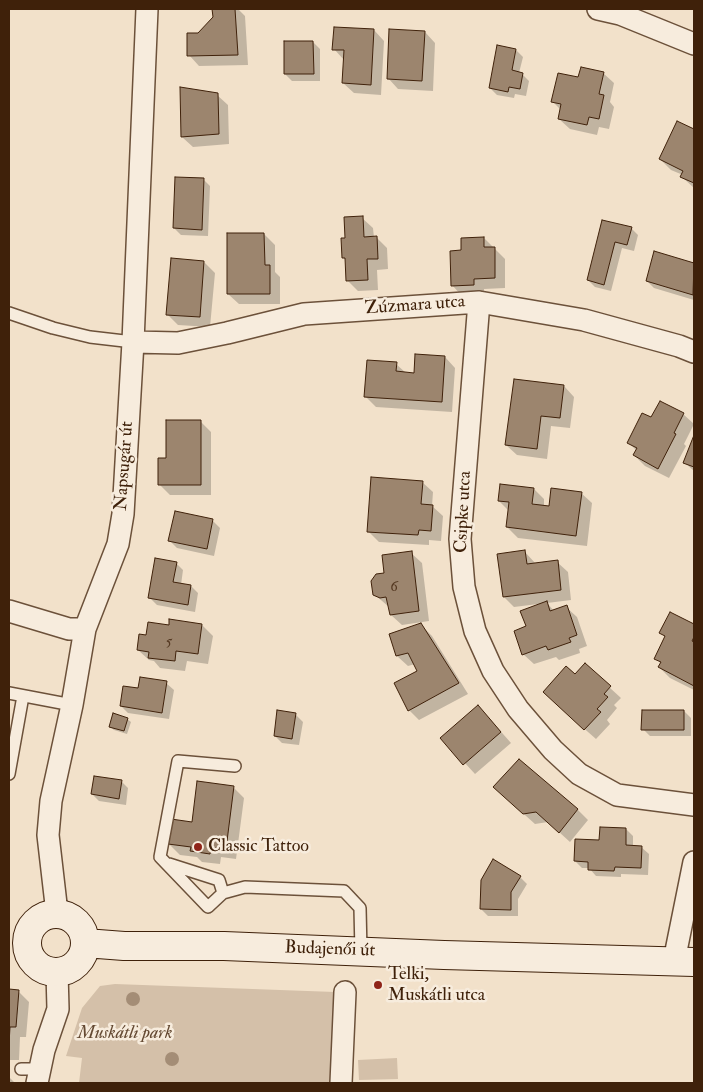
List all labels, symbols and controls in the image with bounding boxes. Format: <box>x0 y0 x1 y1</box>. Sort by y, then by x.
street label: Zúzmara utca <box>364 292 466 320</box>
street label: Napsugár út <box>111 421 139 511</box>
street label: Csipke utca <box>451 470 477 554</box>
house number: 6 <box>390 579 398 597</box>
house number: 5 <box>166 634 172 652</box>
place label: Classic Tattoo <box>208 836 309 858</box>
marker: Classic Tattoo <box>192 841 204 853</box>
street label: Budajenői út <box>284 938 376 962</box>
place label: Telki, Muskátli utca <box>388 964 485 1006</box>
marker: Telki, Muskátli utca <box>372 979 384 991</box>
park label: Muskátli park <box>78 1023 172 1045</box>

